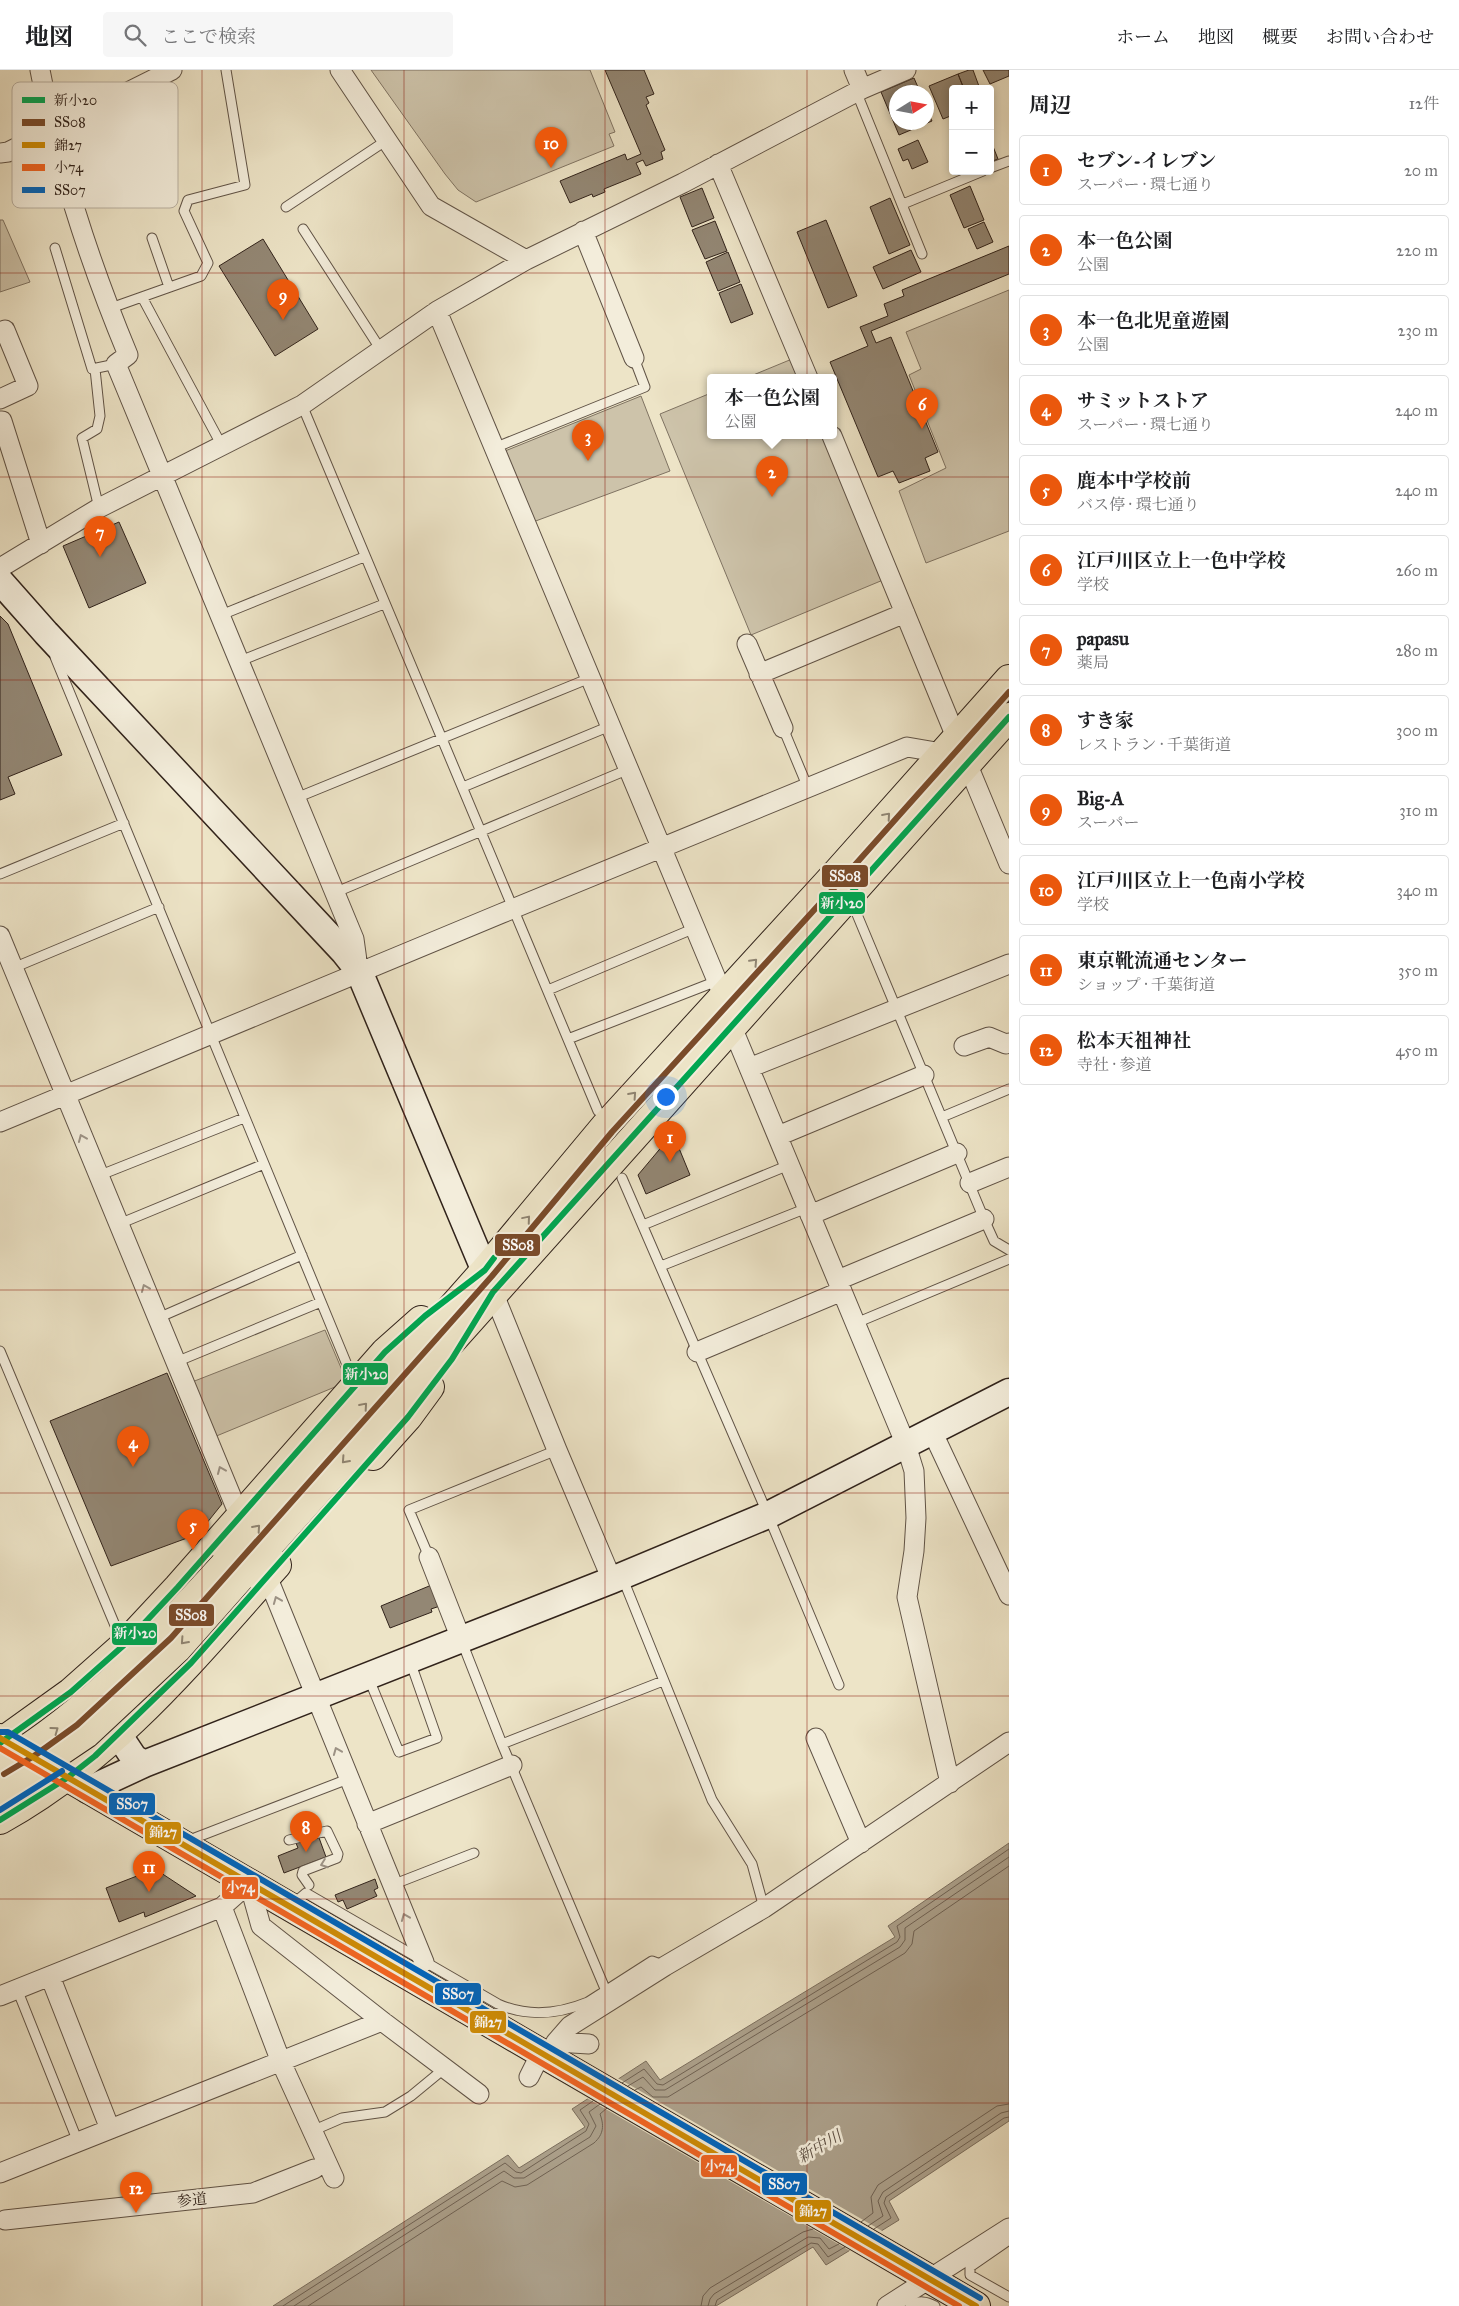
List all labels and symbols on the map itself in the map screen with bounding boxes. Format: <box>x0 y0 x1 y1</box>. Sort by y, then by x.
legend <box>12 82 178 208</box>
north arrow <box>889 85 934 130</box>
text: 新小20 <box>54 92 97 109</box>
text: SS08 <box>54 114 86 131</box>
pin: 10 <box>535 127 567 168</box>
text: 錦27 <box>54 137 82 154</box>
text: 小74 <box>54 159 84 176</box>
text: SS07 <box>54 182 86 199</box>
pin: 9 <box>267 279 299 320</box>
pin: 6 <box>906 388 938 429</box>
pin: 3 <box>572 420 604 461</box>
pin: 2 <box>756 456 788 497</box>
pin: 7 <box>84 516 116 557</box>
one-way arrow <box>881 813 889 822</box>
line badge: SS08 <box>821 864 869 888</box>
text: SS08 <box>829 868 861 885</box>
line badge: 新小20 <box>818 891 866 915</box>
text: 新小20 <box>820 895 864 912</box>
one-way arrow <box>748 959 757 968</box>
your location <box>653 1084 679 1110</box>
one-way arrow <box>627 1092 636 1101</box>
pin: 1 <box>654 1121 686 1162</box>
one-way arrow <box>78 1134 89 1143</box>
one-way arrow <box>521 1216 530 1225</box>
line badge: SS08 <box>494 1233 541 1257</box>
text: SS08 <box>502 1237 534 1254</box>
one-way arrow <box>141 1284 151 1293</box>
line badge: 新小20 <box>342 1362 389 1386</box>
text: 新小20 <box>344 1366 388 1383</box>
one-way arrow <box>358 1403 367 1412</box>
pin: 4 <box>117 1426 149 1467</box>
one-way arrow <box>342 1454 351 1463</box>
one-way arrow <box>216 1466 227 1475</box>
pin: 5 <box>177 1509 209 1550</box>
one-way arrow <box>251 1525 259 1534</box>
one-way arrow <box>272 1596 283 1605</box>
line badge: SS08 <box>168 1603 215 1627</box>
text: SS08 <box>175 1607 207 1624</box>
line badge: 新小20 <box>111 1622 158 1646</box>
text: 新小20 <box>113 1625 157 1642</box>
one-way arrow <box>181 1635 190 1644</box>
one-way arrow <box>49 1727 58 1735</box>
one-way arrow <box>333 1747 343 1756</box>
line badge: SS07 <box>108 1792 156 1816</box>
text: SS07 <box>116 1796 148 1813</box>
pin: 8 <box>290 1811 322 1852</box>
line badge: 錦27 <box>144 1821 182 1845</box>
text: 錦27 <box>149 1824 178 1841</box>
pin: 11 <box>133 1851 165 1892</box>
one-way arrow <box>320 1858 329 1868</box>
line badge: 小74 <box>221 1876 259 1900</box>
text: 小74 <box>226 1879 256 1897</box>
one-way arrow <box>401 1913 412 1922</box>
line badge: SS07 <box>434 1982 482 2006</box>
text: SS07 <box>442 1986 474 2003</box>
line badge: 錦27 <box>469 2010 507 2034</box>
text: 錦27 <box>474 2014 503 2031</box>
water label: 新中川 <box>794 2125 847 2167</box>
line badge: 小74 <box>700 2154 738 2178</box>
text: 小74 <box>705 2158 735 2176</box>
pin: 12 <box>120 2172 152 2213</box>
line badge: SS07 <box>761 2172 808 2196</box>
text: SS07 <box>768 2176 800 2193</box>
street label: 参道 <box>176 2189 208 2211</box>
line badge: 錦27 <box>794 2199 832 2223</box>
text: 錦27 <box>799 2203 828 2220</box>

